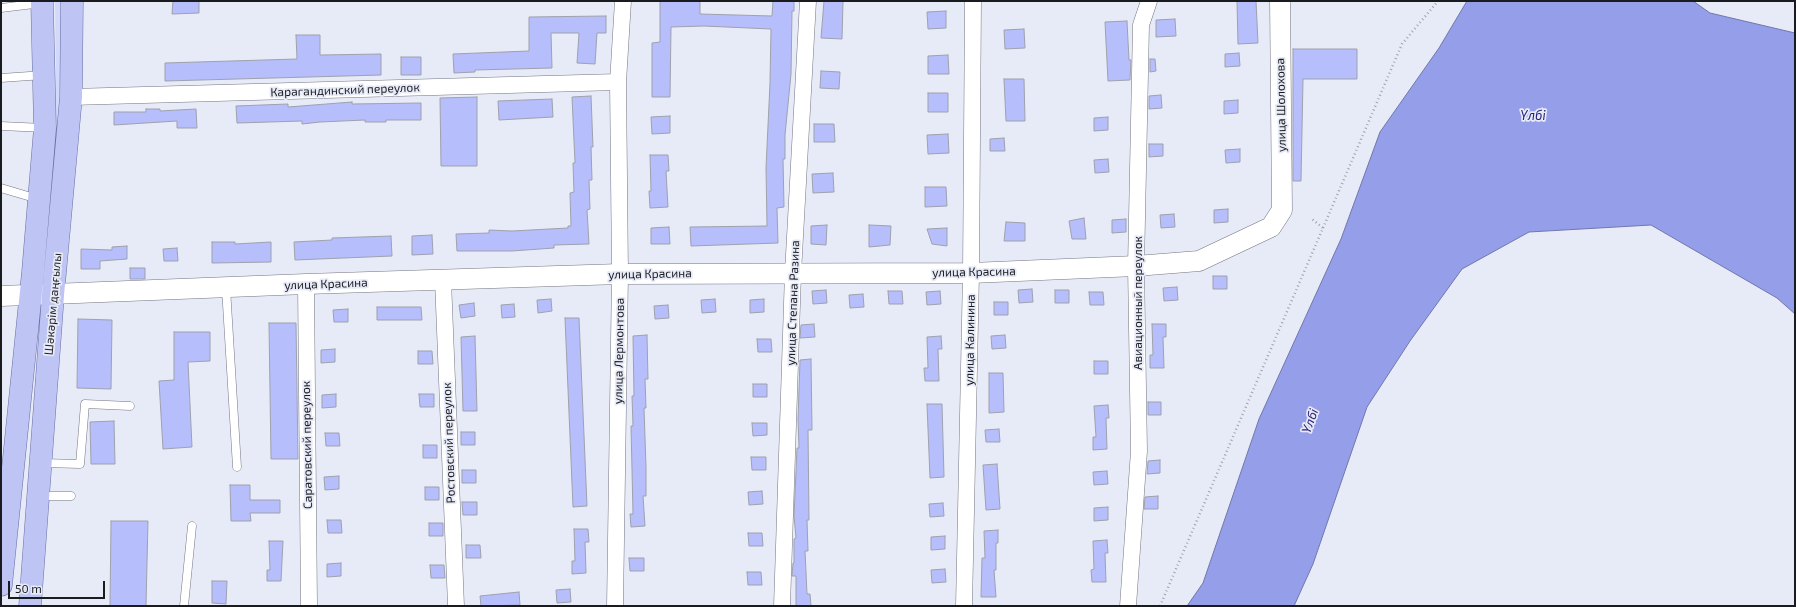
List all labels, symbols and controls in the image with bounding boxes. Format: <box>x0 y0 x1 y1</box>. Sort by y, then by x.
street label: улица Шолохова <box>1273 58 1289 152</box>
street label: Карагандинский переулок <box>270 80 420 100</box>
water label: Үлбі <box>1520 108 1546 124</box>
street label: Авиационный переулок <box>1131 236 1145 370</box>
street label: улица Степана Разина <box>784 240 802 366</box>
street label: Шәкәрім даңғылы <box>41 252 65 356</box>
street label: улица Красина <box>932 264 1016 280</box>
street label: улица Красина <box>608 266 692 282</box>
street label: улица Красина <box>284 275 368 293</box>
street label: улица Калинина <box>962 294 978 386</box>
street label: улица Лермонтова <box>611 298 627 404</box>
street label: Саратовский переулок <box>299 381 315 509</box>
street label: Ростовский переулок <box>440 382 458 504</box>
water label: Үлбі <box>1298 406 1322 436</box>
scale bar <box>10 573 107 599</box>
text: 50 m <box>15 581 42 595</box>

